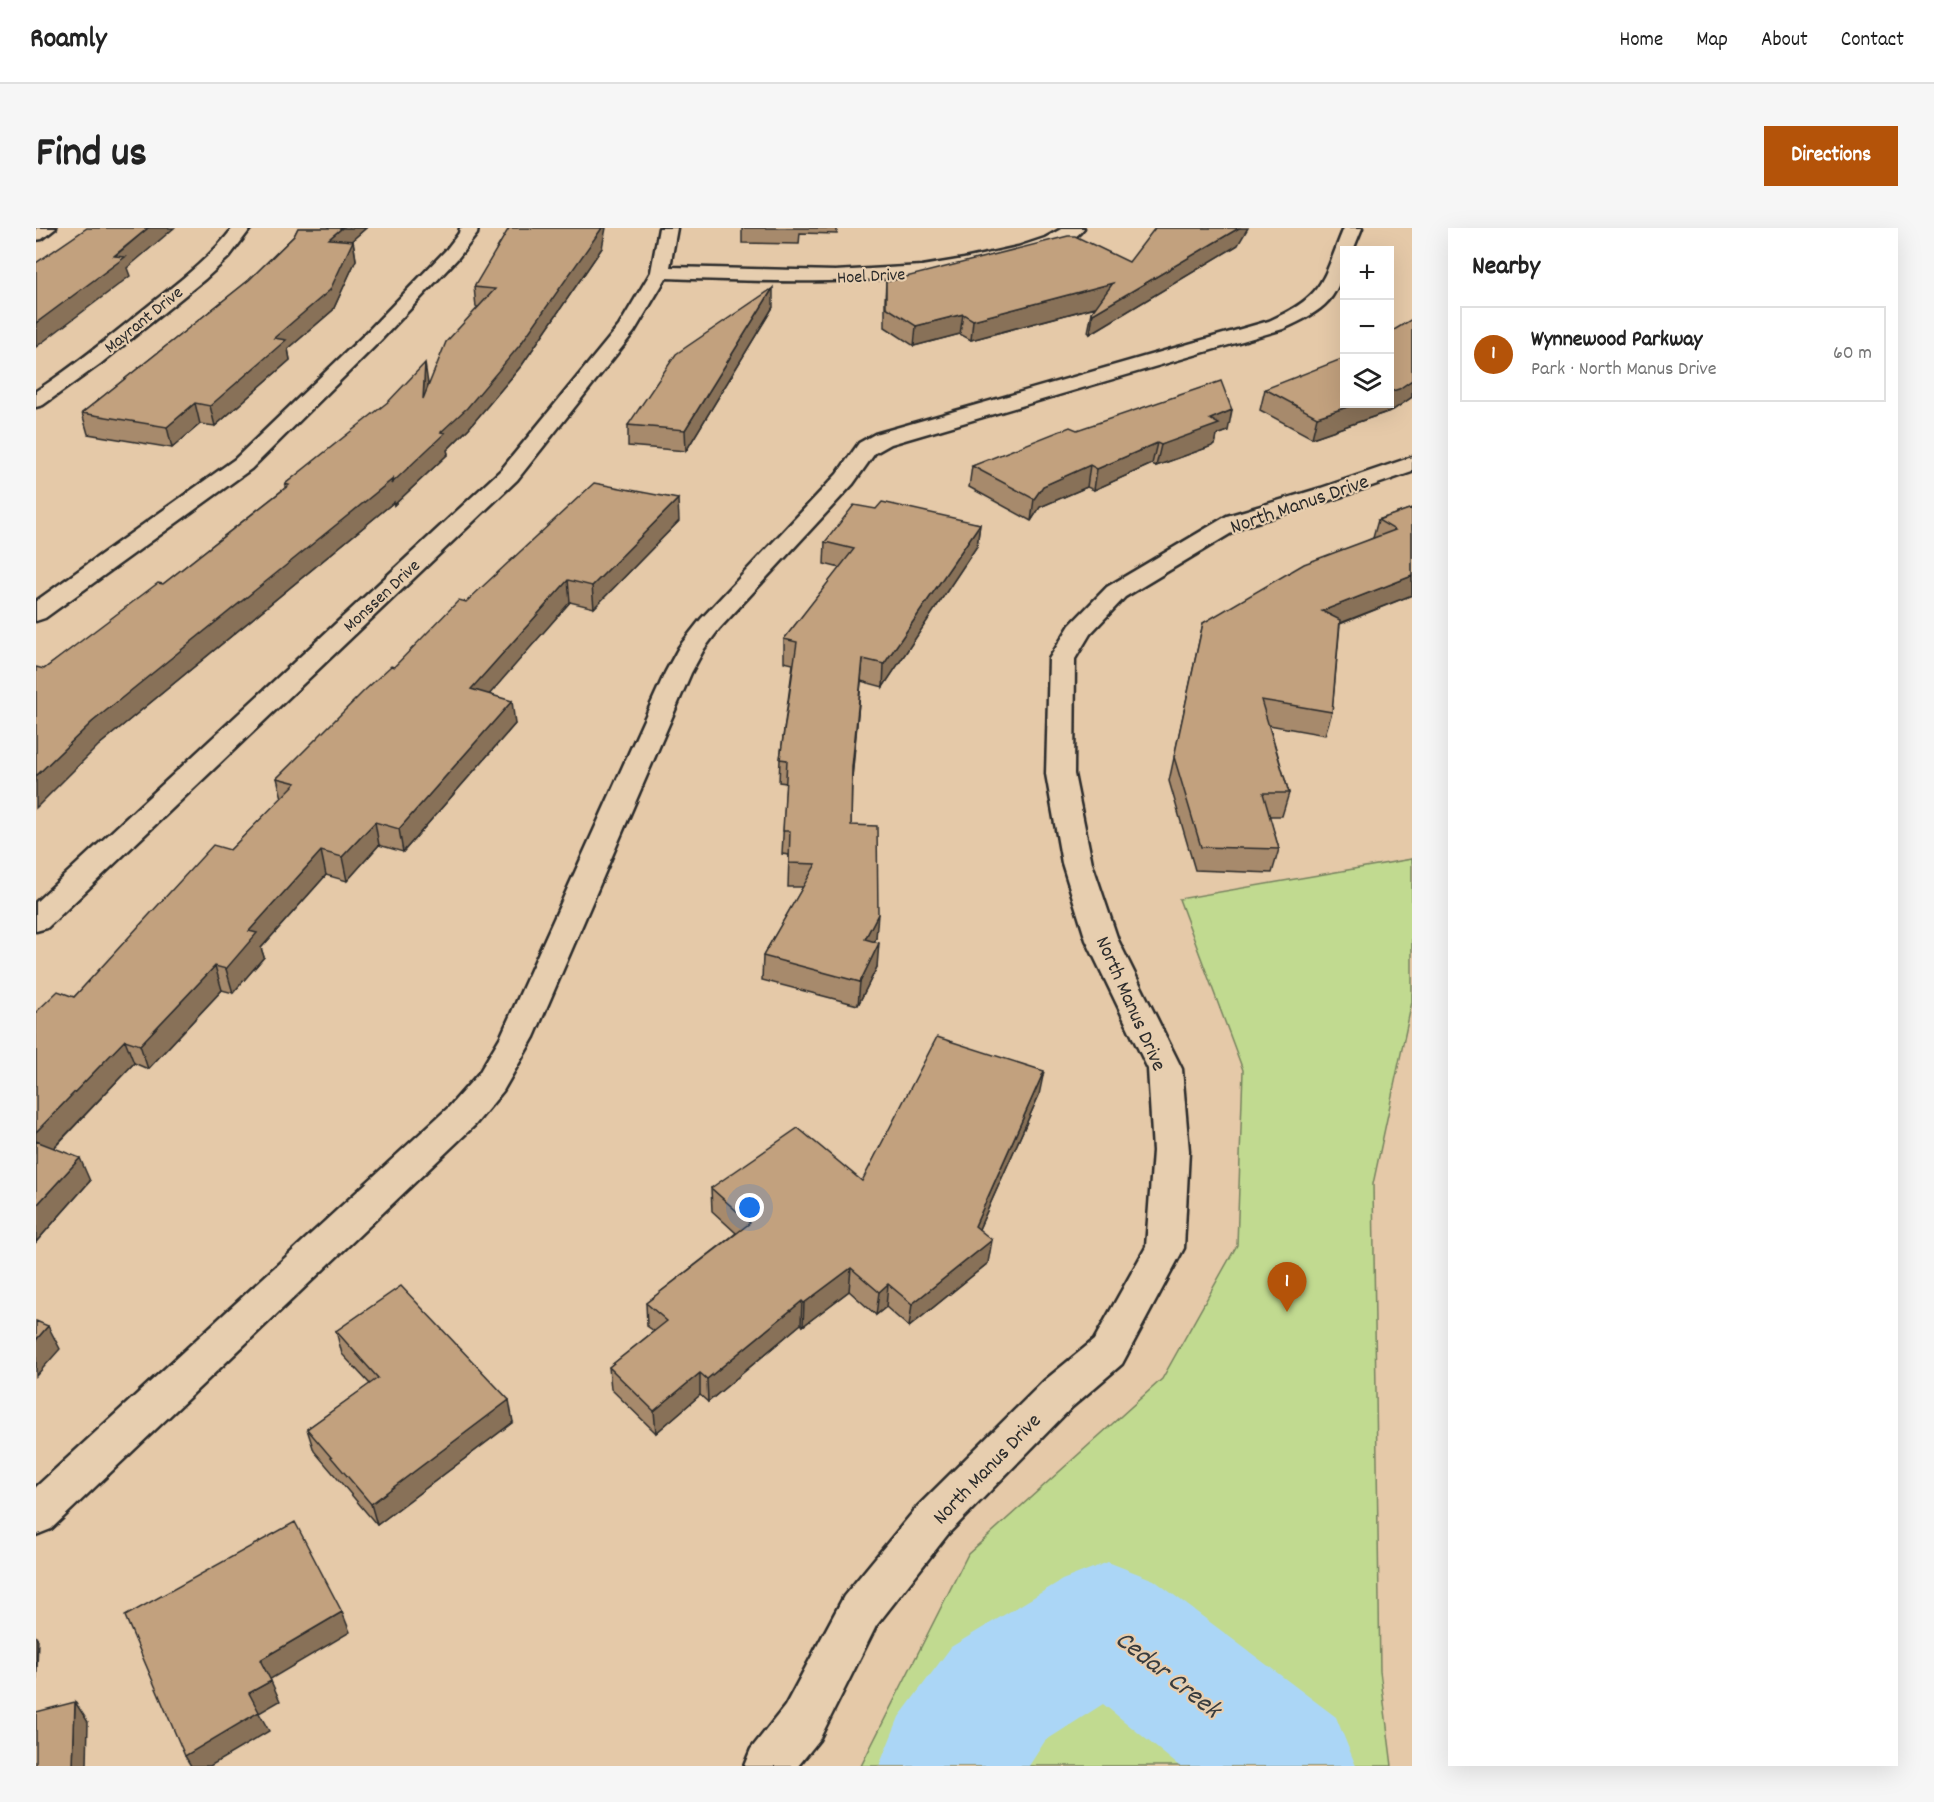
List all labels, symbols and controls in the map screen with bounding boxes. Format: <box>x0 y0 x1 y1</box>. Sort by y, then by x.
text: Roamly <box>30 21 106 61</box>
text: Home <box>1619 26 1663 56</box>
text: Map <box>1696 26 1728 56</box>
text: About <box>1761 26 1808 56</box>
text: Contact <box>1841 26 1904 56</box>
text: Find us <box>36 126 147 186</box>
button: Directions <box>1764 126 1898 186</box>
map controls <box>1340 246 1394 408</box>
button: + <box>1340 246 1394 300</box>
text: Nearby <box>1472 249 1540 286</box>
street label: Hoel Drive <box>836 263 906 292</box>
street label: Mayrant Drive <box>100 281 189 361</box>
button: − <box>1340 300 1394 354</box>
text: Wynnewood Parkway <box>1531 325 1703 356</box>
text: 1 <box>1491 340 1496 368</box>
text: 60 m <box>1833 340 1872 368</box>
button: layers <box>1340 354 1394 408</box>
text: Park · North Manus Drive <box>1531 356 1717 384</box>
street label: North Manus Drive <box>1227 468 1373 544</box>
street label: Monssen Drive <box>339 555 427 639</box>
street label: North Manus Drive <box>1086 932 1172 1076</box>
your location <box>735 1193 764 1222</box>
pin: 1 <box>1268 1262 1306 1312</box>
street label: North Manus Drive <box>927 1408 1049 1533</box>
water label: Cedar Creek <box>1106 1622 1230 1731</box>

